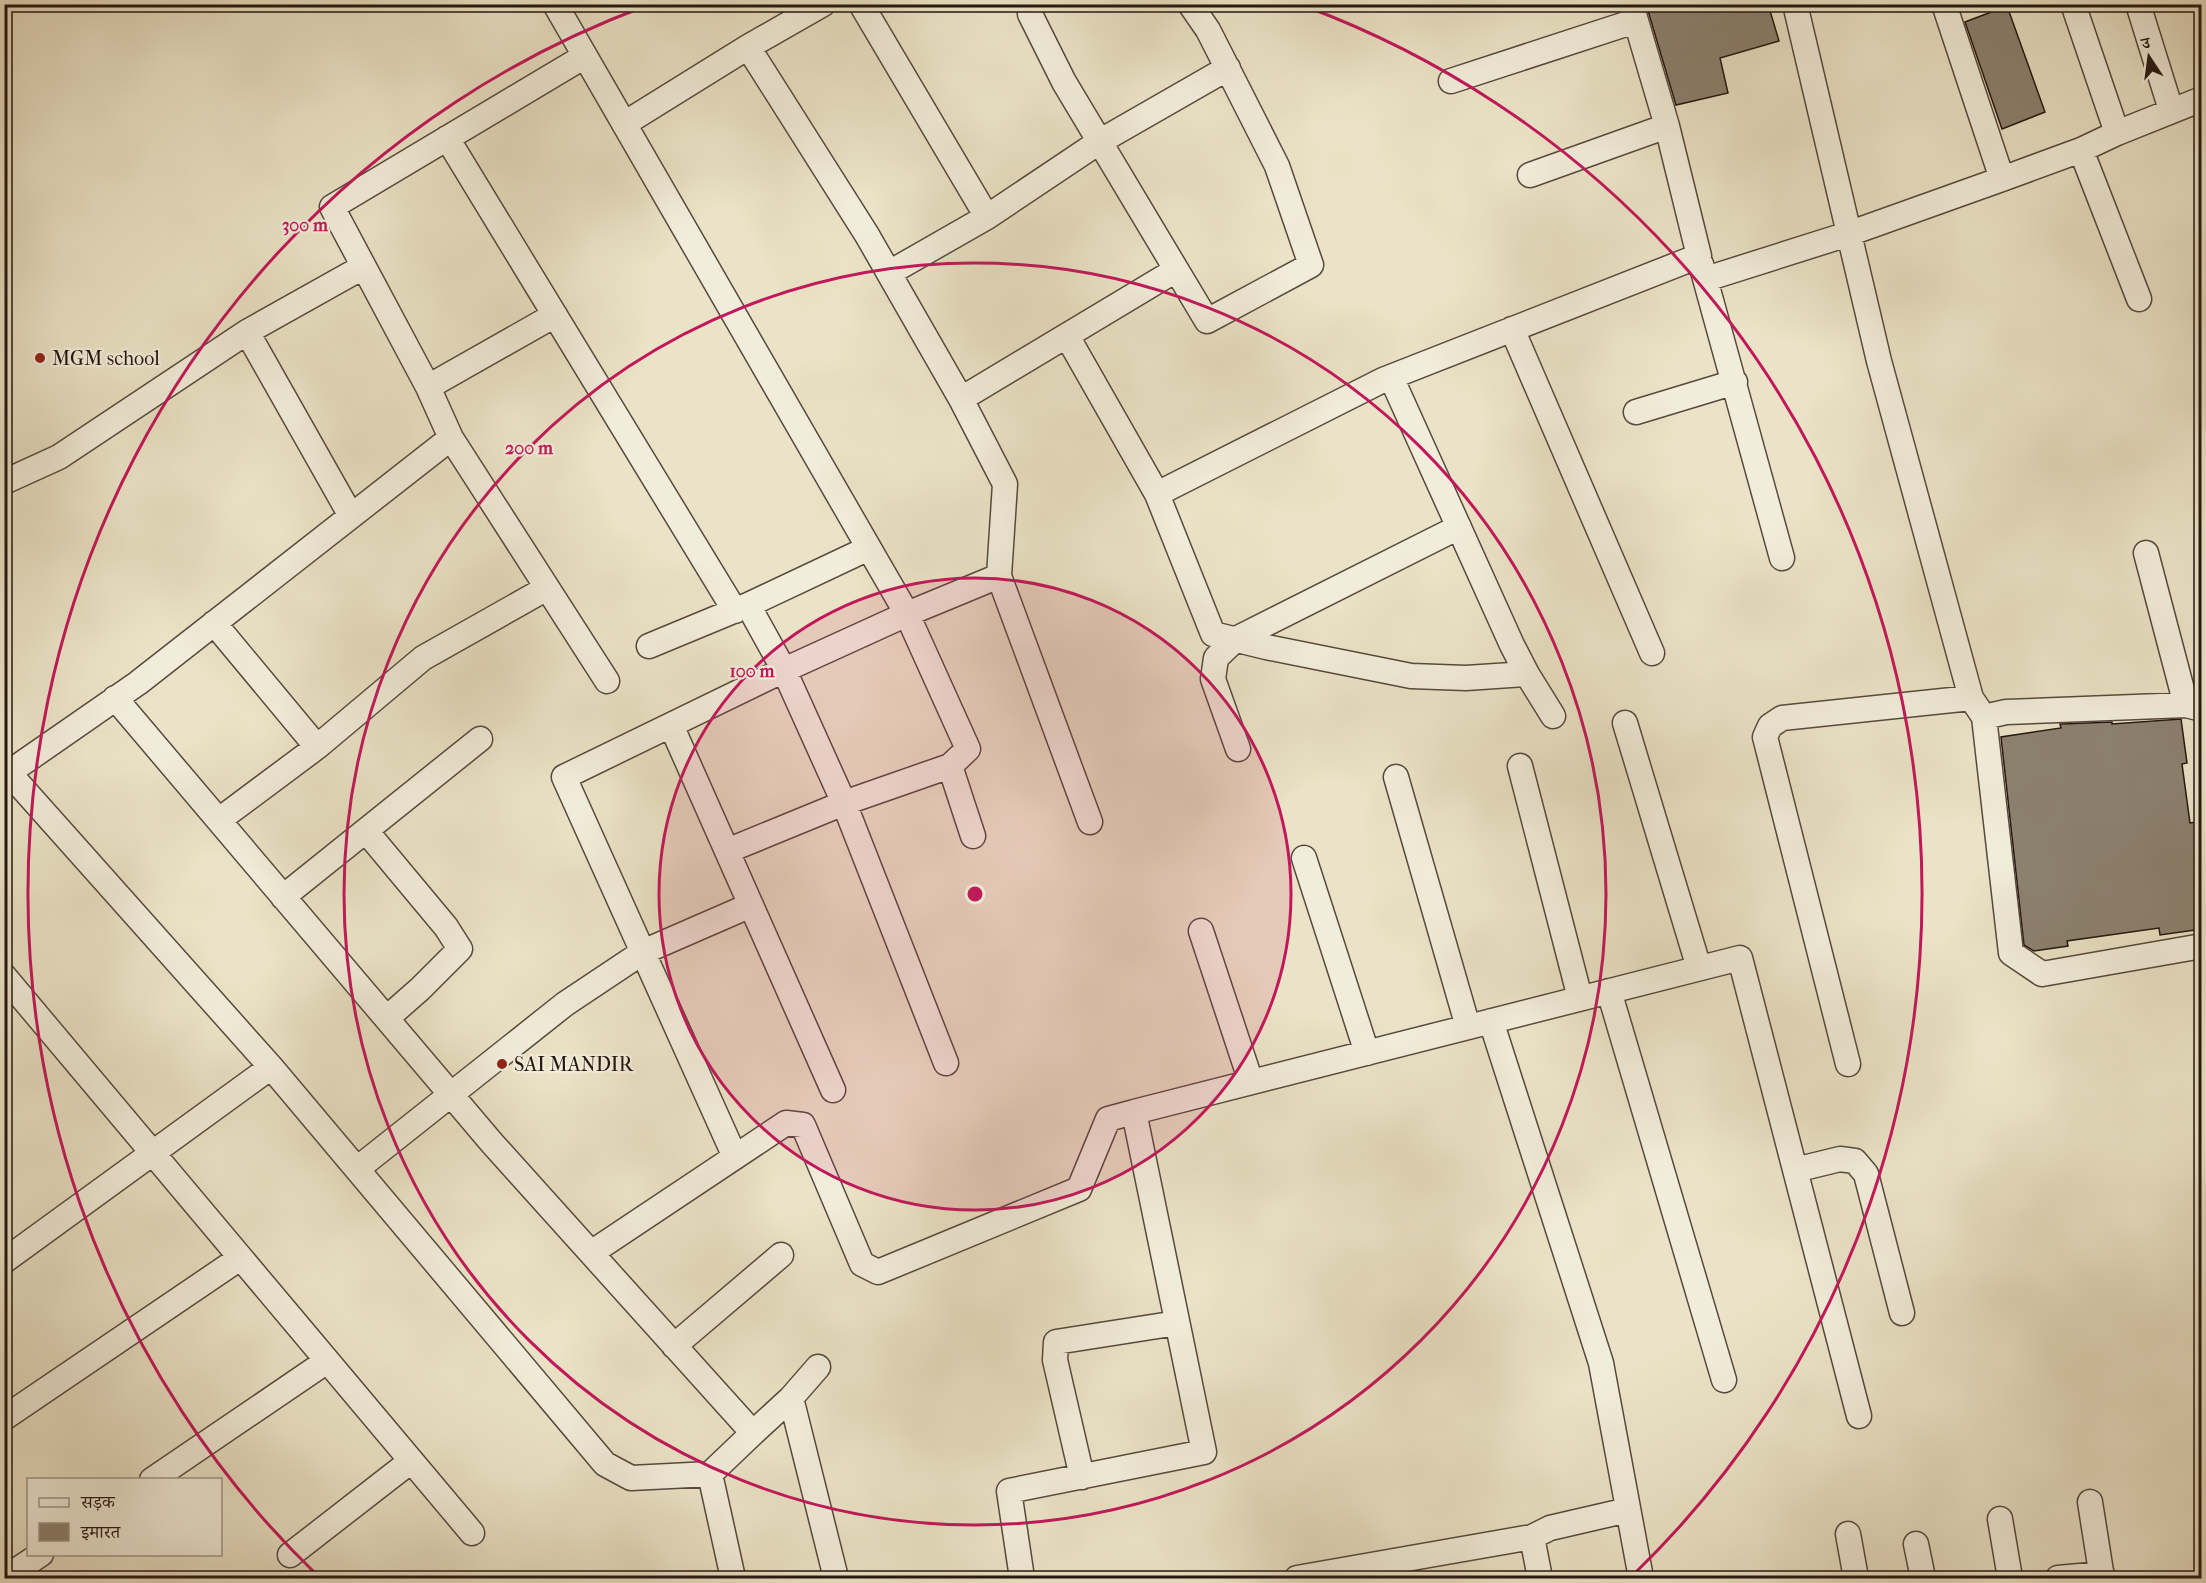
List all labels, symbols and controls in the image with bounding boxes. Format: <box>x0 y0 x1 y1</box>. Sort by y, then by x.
north arrow <box>2119 27 2179 87</box>
text: उ <box>2139 32 2154 53</box>
text: 300 m <box>282 215 329 236</box>
place label: MGM school <box>52 347 160 370</box>
marker: MGM school <box>33 351 47 365</box>
text: 200 m <box>505 438 554 459</box>
text: 100 m <box>729 661 776 682</box>
centre of rings <box>965 884 985 904</box>
place label: SAI MANDIR <box>514 1053 635 1076</box>
marker: SAI MANDIR <box>495 1057 509 1071</box>
legend <box>27 1478 222 1556</box>
text: सड़क <box>80 1492 116 1513</box>
text: इमारत <box>80 1522 121 1543</box>

